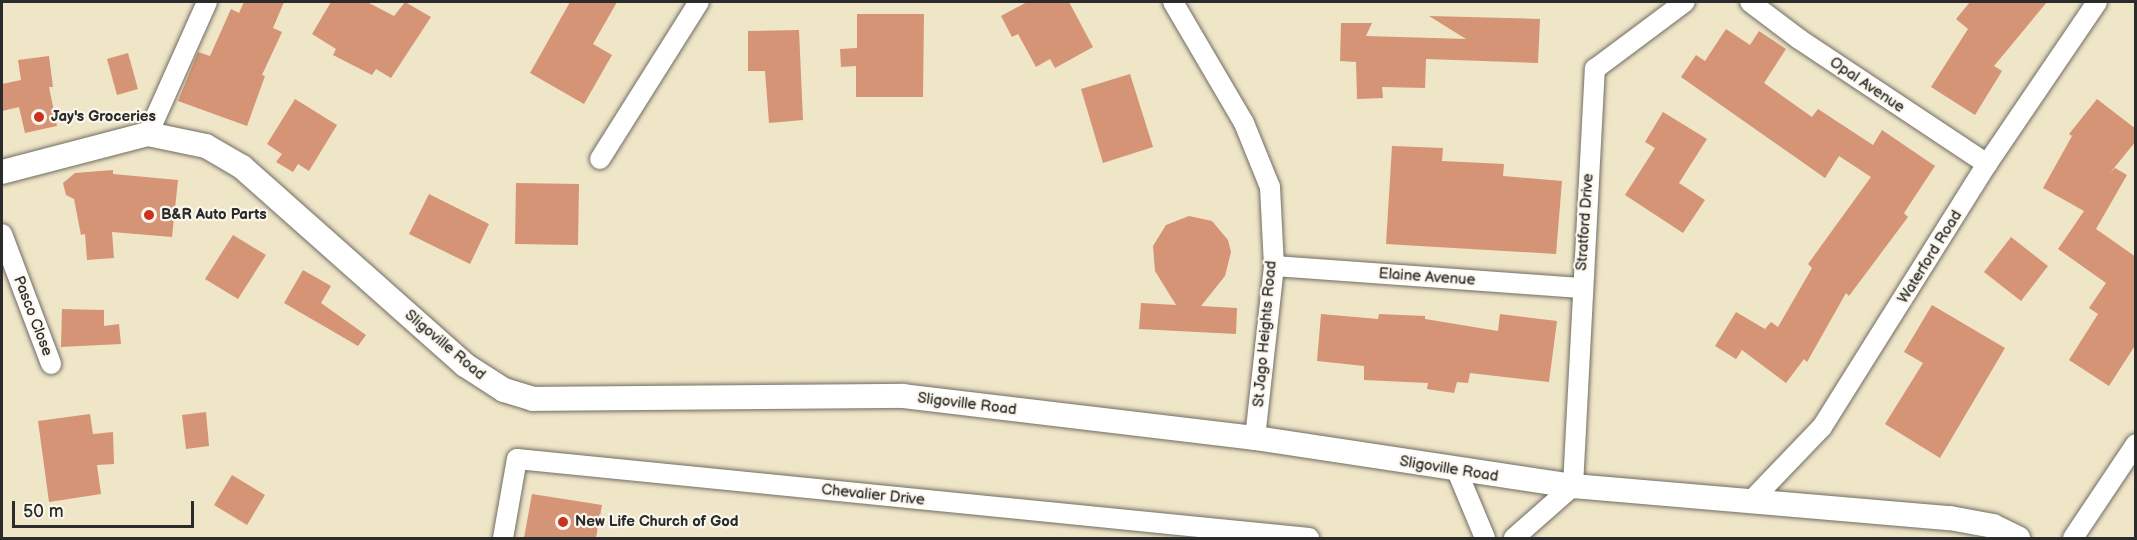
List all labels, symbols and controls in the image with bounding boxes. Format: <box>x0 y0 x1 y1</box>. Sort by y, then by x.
street label: Opal Avenue <box>1826 53 1908 117</box>
place label: Jay's Groceries <box>51 108 156 126</box>
marker: Jay's Groceries <box>32 110 46 124</box>
street label: Stratford Drive <box>1573 173 1597 271</box>
place label: B&R Auto Parts <box>161 206 267 224</box>
street label: Waterford Road <box>1894 207 1966 307</box>
marker: B&R Auto Parts <box>142 208 156 222</box>
street label: St Jago Heights Road <box>1250 260 1280 408</box>
street label: Elaine Avenue <box>1378 265 1476 289</box>
street label: Pasco Close <box>10 274 56 358</box>
street label: Sligoville Road <box>401 306 489 384</box>
street label: Sligoville Road <box>916 389 1018 419</box>
street label: Sligoville Road <box>1398 452 1500 486</box>
street label: Chevalier Drive <box>820 481 926 509</box>
scale bar <box>15 489 196 527</box>
text: 50 m <box>23 501 64 522</box>
place label: New Life Church of God <box>575 513 739 531</box>
marker: New Life Church of God <box>556 515 570 529</box>

